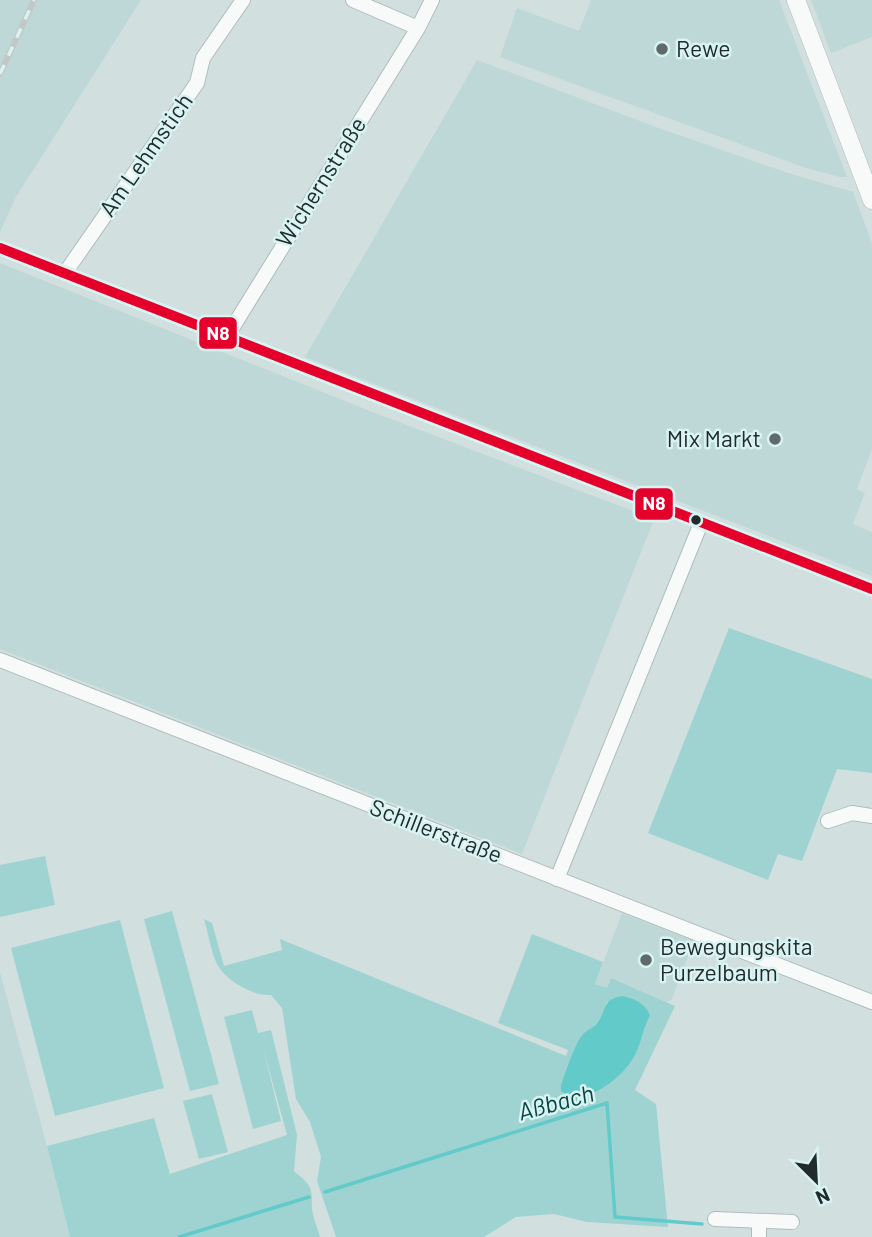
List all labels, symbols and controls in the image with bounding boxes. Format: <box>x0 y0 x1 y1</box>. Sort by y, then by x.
place label: Rewe <box>676 34 730 62</box>
marker: Rewe <box>654 41 670 57</box>
street label: Am Lehmstich <box>92 87 198 221</box>
street label: Wichernstraße <box>269 111 371 252</box>
line badge: N8 <box>198 316 238 350</box>
text: N8 <box>207 321 229 344</box>
place label: Mix Markt <box>667 424 761 452</box>
marker: Mix Markt <box>767 431 783 447</box>
line badge: N8 <box>634 487 674 521</box>
text: N8 <box>643 491 665 514</box>
unlabelled marker <box>689 513 703 527</box>
street label: Schillerstraße <box>366 792 506 868</box>
place label: Bewegungskita Purzelbaum <box>660 932 813 986</box>
marker: Bewegungskita Purzelbaum <box>638 952 654 968</box>
water label: Aßbach <box>515 1078 597 1126</box>
north arrow <box>781 1146 851 1216</box>
text: N <box>813 1184 834 1210</box>

